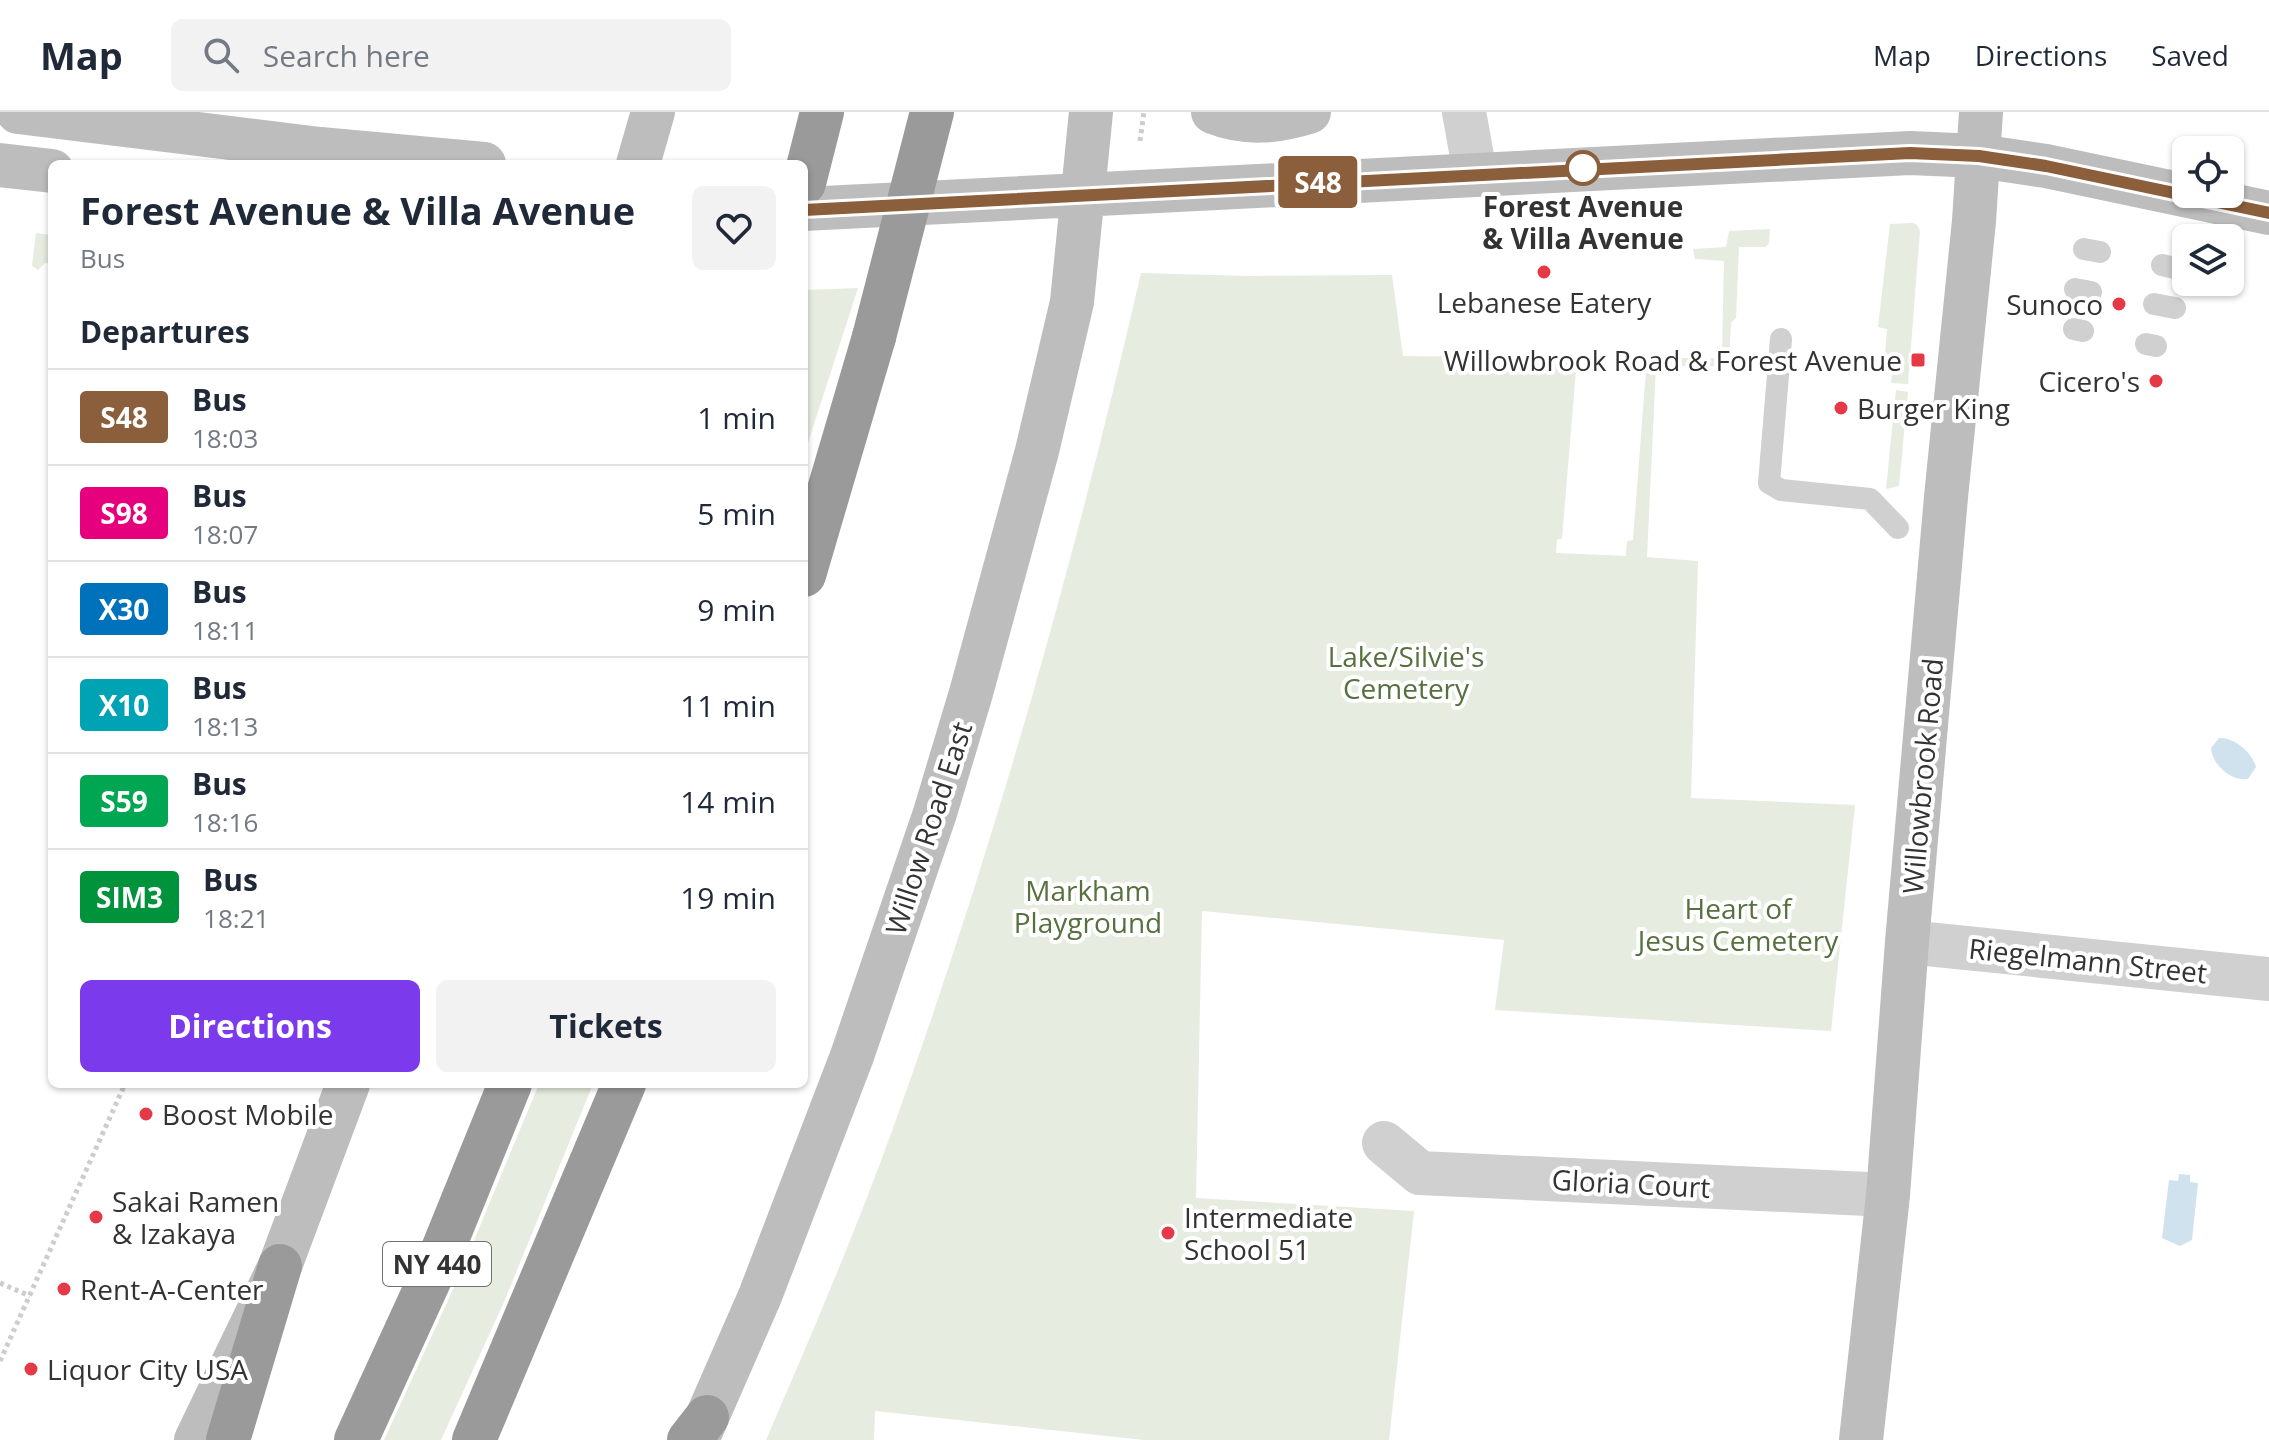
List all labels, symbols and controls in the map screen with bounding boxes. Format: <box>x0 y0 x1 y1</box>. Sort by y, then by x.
search box <box>171 19 731 91</box>
text: Map <box>40 29 123 81</box>
icon: search <box>199 33 243 77</box>
text: Search here <box>263 35 430 76</box>
text: Map <box>1873 36 1931 74</box>
text: Directions <box>1975 36 2107 74</box>
text: Saved <box>2151 36 2229 74</box>
map controls <box>2172 136 2244 296</box>
button: locate <box>2172 136 2244 208</box>
marker: Forest Avenue & Villa Avenue <box>1566 151 1600 185</box>
line badge: S48 <box>1272 156 1364 208</box>
text: S48 <box>1294 163 1342 201</box>
text: Forest Avenue & Villa Avenue <box>80 184 635 236</box>
button: heart <box>692 186 776 270</box>
place label: Forest Avenue & Villa Avenue <box>1482 187 1684 257</box>
button: layers <box>2172 224 2244 296</box>
text: Bus <box>80 240 125 276</box>
marker: Lebanese Eatery <box>1535 263 1553 281</box>
place label: Lebanese Eatery <box>1437 283 1652 321</box>
place label: Sunoco <box>2006 285 2103 323</box>
marker: Sunoco <box>2110 295 2128 313</box>
text: Departures <box>80 311 250 352</box>
place label: Willowbrook Road & Forest Avenue <box>1444 341 1902 379</box>
marker: Willowbrook Road & Forest Avenue <box>1909 351 1927 369</box>
place label: Cicero's <box>2038 362 2140 400</box>
marker: Cicero's <box>2147 372 2165 390</box>
text: Bus <box>192 379 247 420</box>
place label: Burger King <box>1857 389 2010 427</box>
text: 1 min <box>697 397 776 438</box>
text: S48 <box>100 398 148 436</box>
marker: Burger King <box>1832 399 1850 417</box>
text: 18:03 <box>192 420 258 456</box>
text: Bus <box>192 475 247 516</box>
text: 5 min <box>697 493 776 534</box>
text: S98 <box>100 494 148 532</box>
text: 18:07 <box>192 516 258 552</box>
text: Bus <box>192 571 247 612</box>
text: 9 min <box>697 589 776 630</box>
text: X30 <box>99 590 149 628</box>
text: 18:11 <box>192 612 258 648</box>
park label: Lake/Silvie's Cemetery <box>1328 637 1484 707</box>
street label: Willowbrook Road <box>1893 656 1951 896</box>
text: Bus <box>192 667 247 708</box>
text: 11 min <box>680 685 776 726</box>
text: X10 <box>99 686 149 724</box>
text: 18:13 <box>192 708 258 744</box>
street label: Willow Road East <box>876 717 980 939</box>
text: Bus <box>192 763 247 804</box>
text: 14 min <box>680 781 776 822</box>
text: S59 <box>100 782 148 820</box>
text: 18:16 <box>192 804 258 840</box>
text: Bus <box>203 859 258 900</box>
park label: Markham Playground <box>1014 871 1162 941</box>
text: 19 min <box>680 877 776 918</box>
text: SIM3 <box>96 878 163 916</box>
park label: Heart of Jesus Cemetery <box>1635 889 1839 959</box>
text: 18:21 <box>203 900 269 936</box>
street label: Riegelmann Street <box>1967 929 2209 991</box>
button: Directions <box>80 980 420 1072</box>
button: Tickets <box>436 980 776 1072</box>
place label: Boost Mobile <box>162 1095 333 1133</box>
marker: Boost Mobile <box>137 1105 155 1123</box>
street label: Gloria Court <box>1551 1160 1711 1206</box>
place label: Sakai Ramen & Izakaya <box>112 1182 279 1252</box>
place label: Intermediate School 51 <box>1184 1198 1353 1268</box>
marker: Sakai Ramen & Izakaya <box>87 1208 105 1226</box>
marker: Intermediate School 51 <box>1159 1224 1177 1242</box>
road number: NY 440 <box>383 1242 491 1286</box>
place label: Rent-A-Center <box>80 1270 264 1308</box>
marker: Rent-A-Center <box>55 1280 73 1298</box>
place label: Liquor City USA <box>47 1350 248 1388</box>
marker: Liquor City USA <box>22 1360 40 1378</box>

